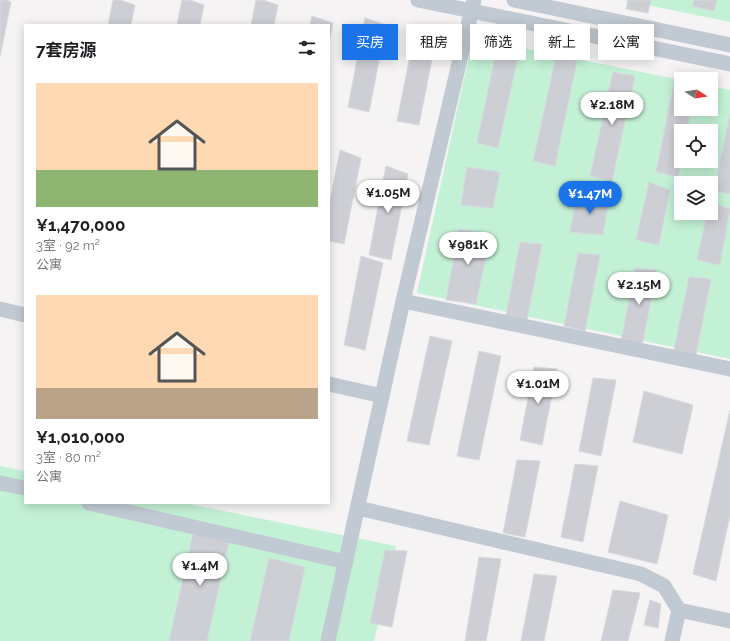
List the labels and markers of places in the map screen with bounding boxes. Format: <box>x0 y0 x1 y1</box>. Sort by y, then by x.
pin: ¥2.18M <box>579 92 645 126</box>
pin: ¥1.05M <box>355 180 421 214</box>
pin: ¥1.47M <box>557 181 623 215</box>
pin: ¥981K <box>440 232 496 266</box>
pin: ¥2.15M <box>606 272 672 306</box>
pin: ¥1.01M <box>505 371 571 405</box>
pin: ¥1.4M <box>172 553 228 587</box>

